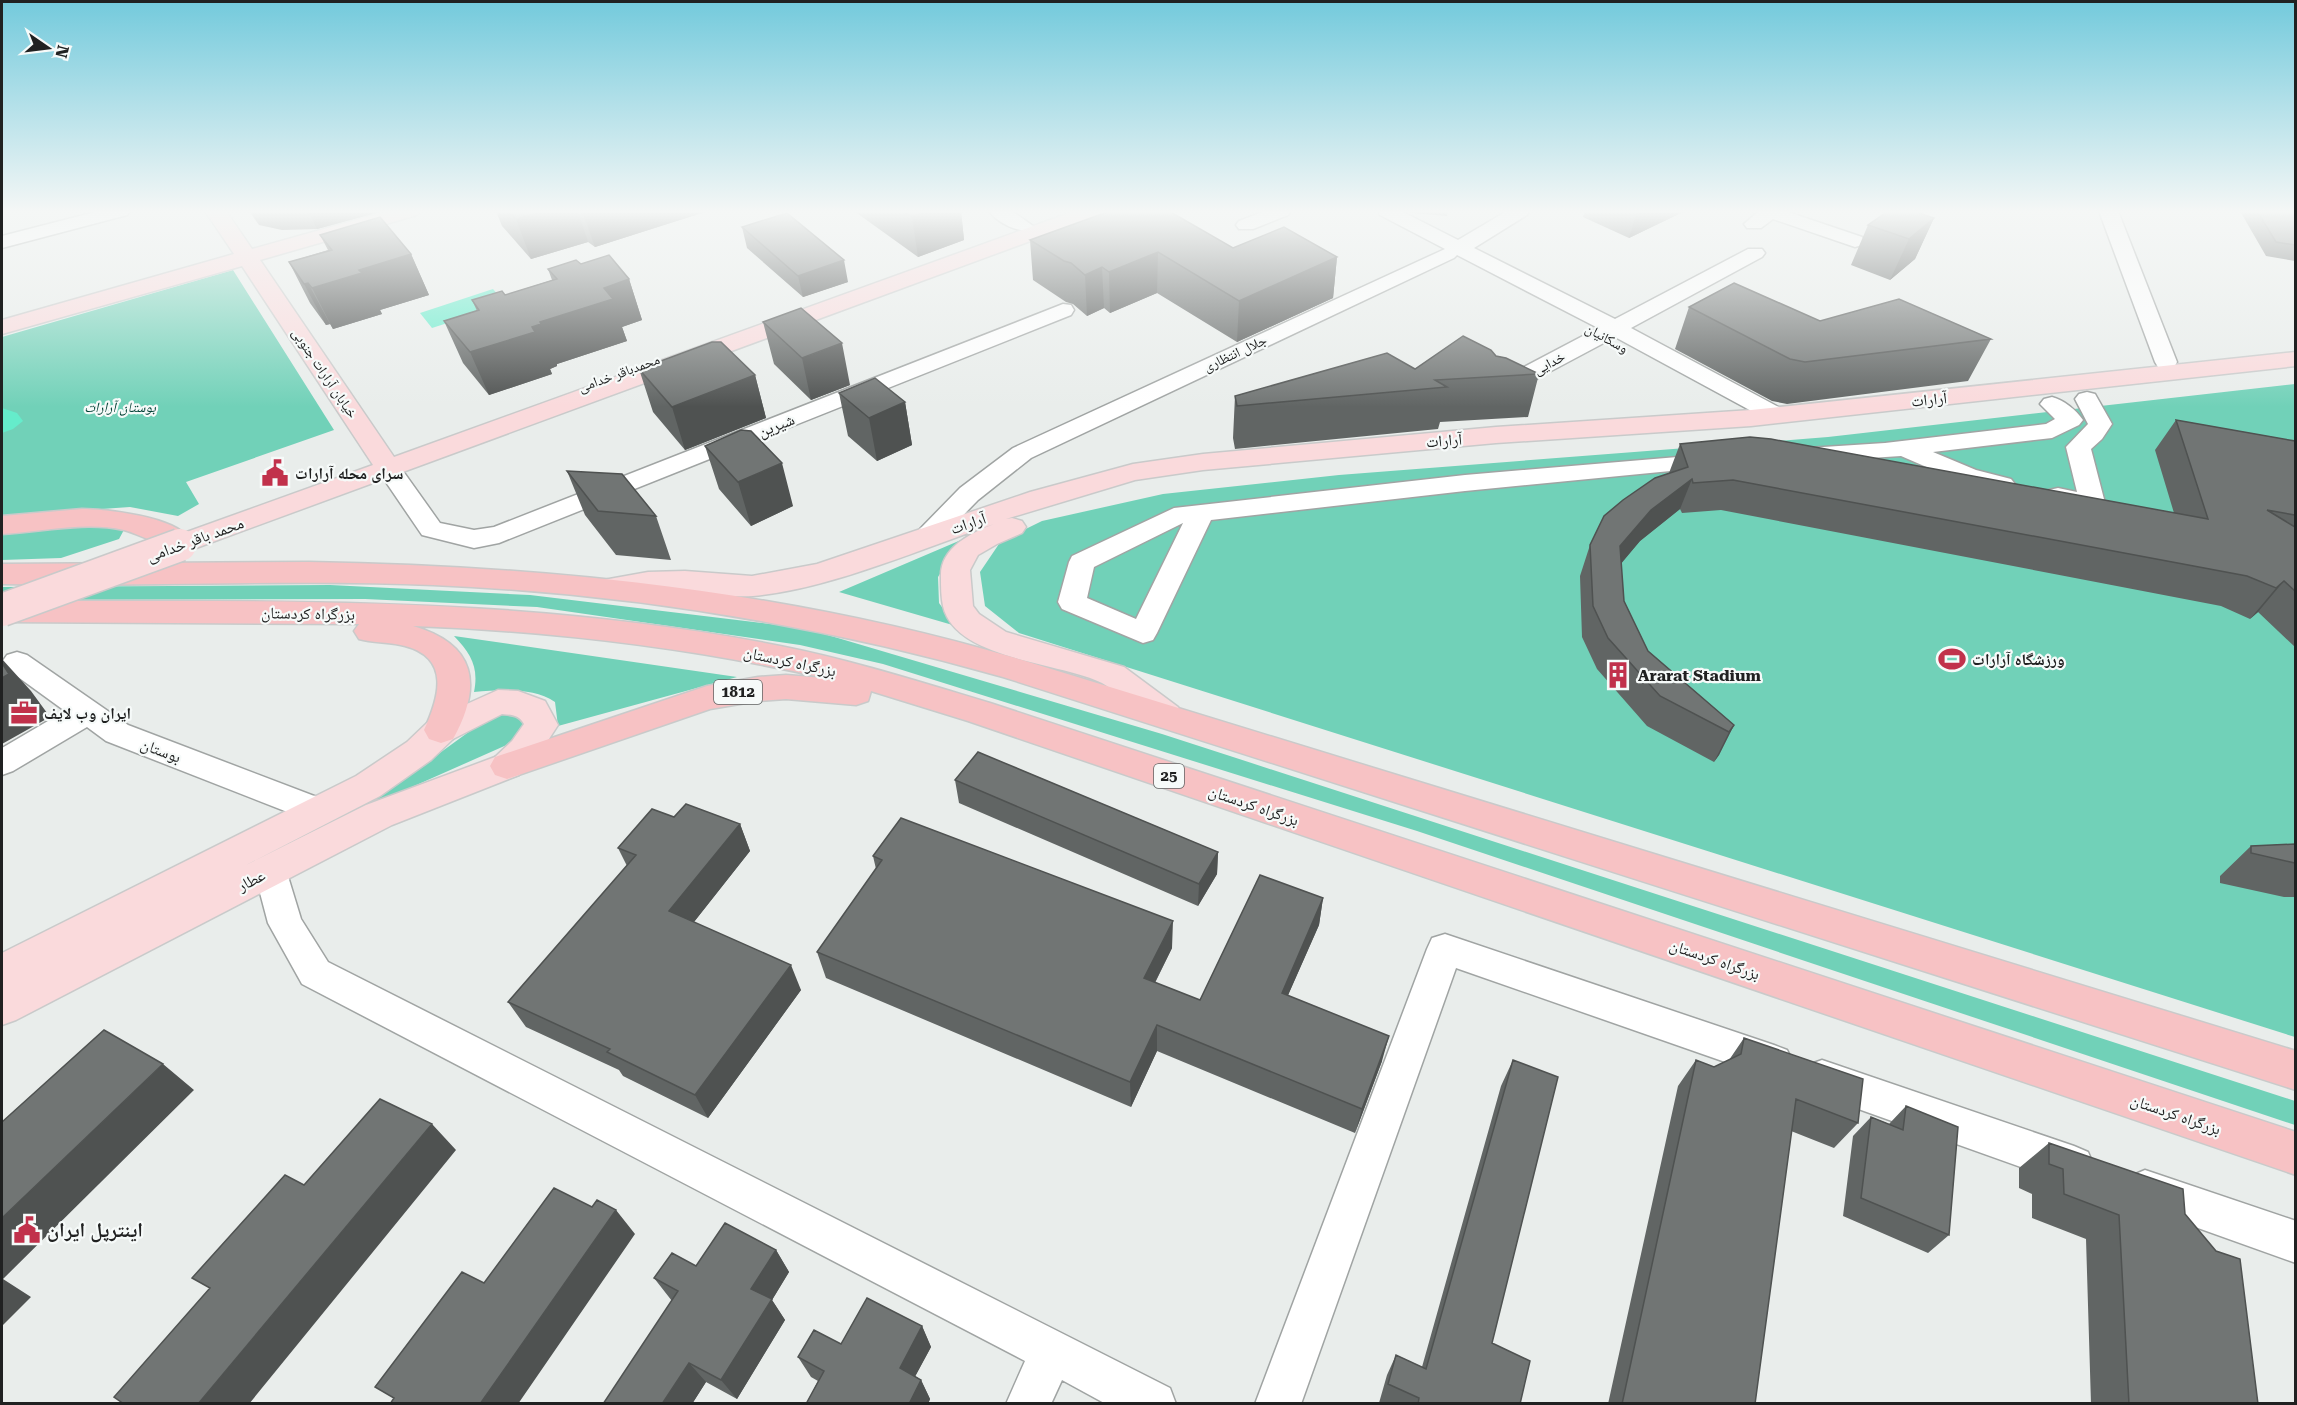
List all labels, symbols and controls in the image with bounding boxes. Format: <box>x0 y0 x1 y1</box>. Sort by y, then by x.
north arrow <box>18 18 78 78</box>
text: N <box>51 43 73 60</box>
street label: وسکانیان <box>1582 320 1631 357</box>
street label: خیابان آرارات جنوبی <box>288 325 361 422</box>
street label: جلال انتظاری <box>1201 331 1270 376</box>
street label: خدایی <box>1531 348 1568 379</box>
street label: محمدباقر خدامی <box>576 351 662 396</box>
street label: آرارات <box>1910 388 1949 411</box>
park label: بوستان آرارات <box>84 399 156 416</box>
street label: شیرین <box>755 410 798 442</box>
street label: آرارات <box>1425 429 1464 452</box>
public building icon: سرای محله آرارات <box>260 458 290 488</box>
place label: سرای محله آرارات <box>295 464 403 483</box>
street label: آرارات <box>948 508 989 538</box>
street label: محمد باقر خدامی <box>144 513 247 567</box>
street label: بزرگراه کردستان <box>261 603 355 625</box>
street label: بزرگراه کردستان <box>742 642 838 682</box>
sports icon: ورزشگاه آرارات <box>1937 644 1967 674</box>
place label: ورزشگاه آرارات <box>1972 650 2065 669</box>
building icon: Ararat Stadium <box>1603 660 1633 690</box>
place label: Ararat Stadium <box>1638 666 1761 685</box>
road number: 1812 <box>714 680 762 704</box>
office icon: ایران وب لایف <box>9 698 39 728</box>
place label: ایران وب لایف <box>44 704 131 723</box>
street label: بوستان <box>138 734 184 768</box>
road number: 25 <box>1154 764 1184 788</box>
street label: بزرگراه کردستان <box>1206 781 1301 831</box>
street label: عطار <box>233 866 268 896</box>
street label: بزرگراه کردستان <box>1667 935 1762 985</box>
street label: بزرگراه کردستان <box>2128 1090 2223 1140</box>
public building icon: اینترپل ایران <box>12 1215 42 1245</box>
place label: اینترپل ایران <box>47 1218 143 1243</box>

